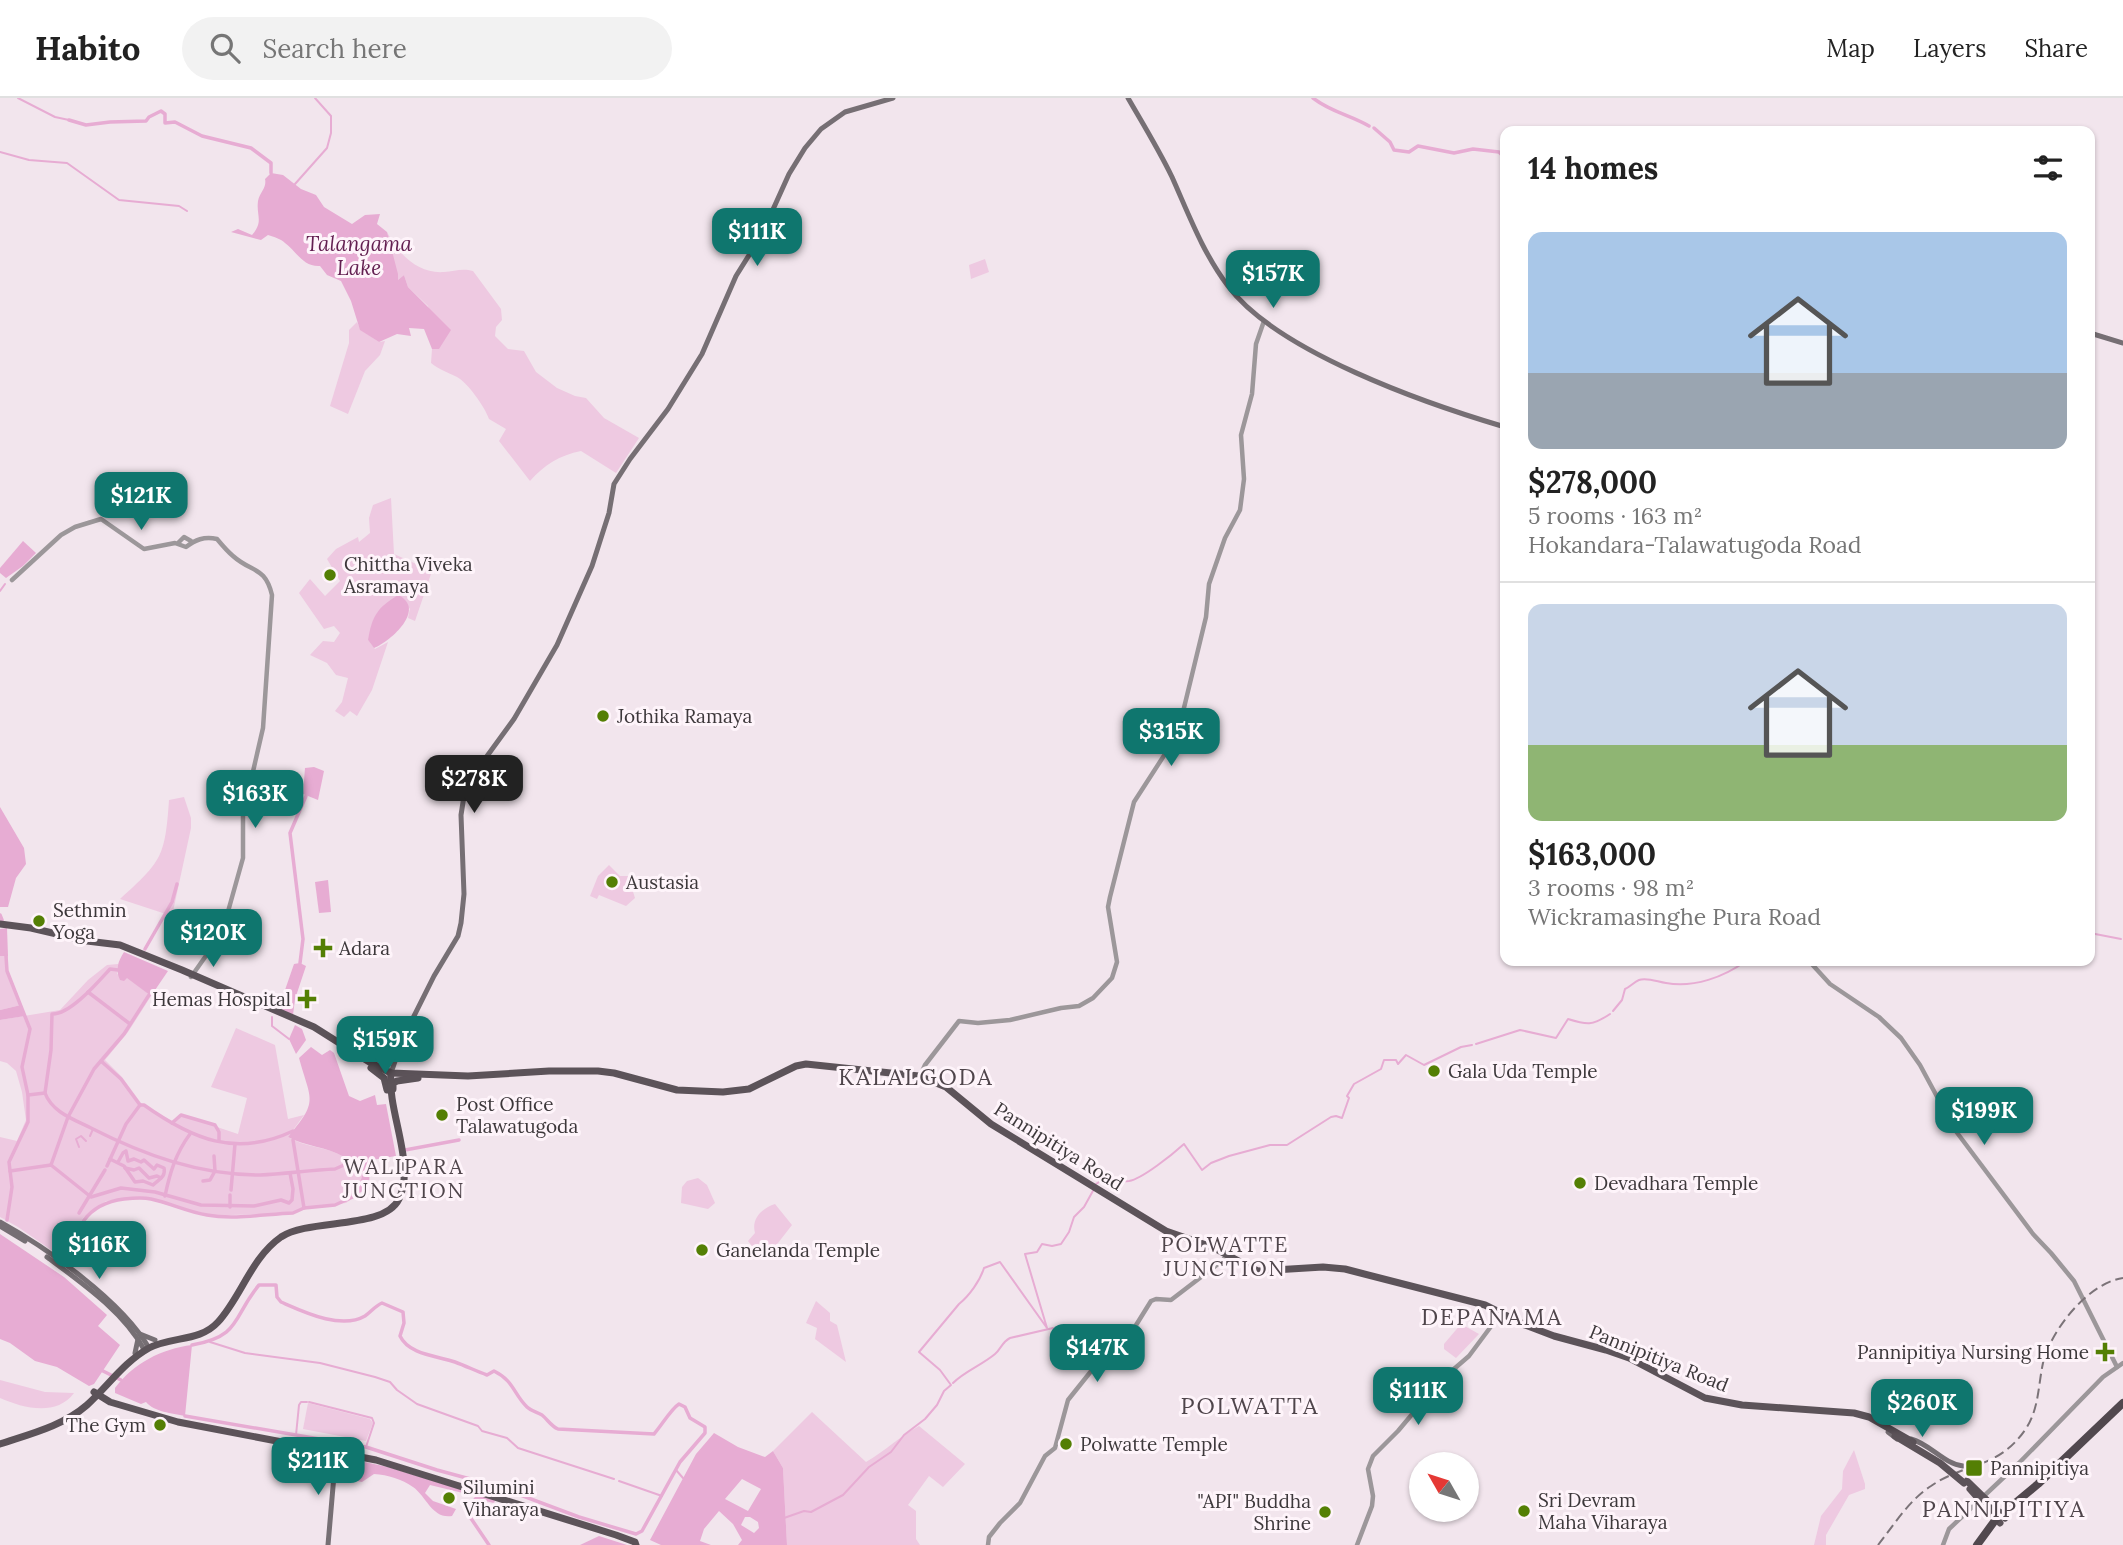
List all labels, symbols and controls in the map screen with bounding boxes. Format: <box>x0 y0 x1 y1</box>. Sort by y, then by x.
search box <box>182 17 672 80</box>
text: Habito <box>35 27 140 69</box>
icon: search <box>206 29 244 67</box>
text: Search here <box>262 32 407 65</box>
text: Map <box>1826 33 1875 64</box>
text: Layers <box>1913 33 1986 64</box>
text: Share <box>2024 33 2088 64</box>
text: 14 homes <box>1528 149 1658 187</box>
icon: filters <box>2029 149 2067 187</box>
pin: $111K <box>708 208 806 268</box>
text: $111K <box>728 216 786 245</box>
water label: Talangama Lake <box>306 230 413 281</box>
pin: $157K <box>1224 250 1322 310</box>
text: $157K <box>1242 258 1304 287</box>
icon: home <box>1735 278 1861 404</box>
text: $278,000 <box>1528 463 1657 501</box>
pin: $121K <box>92 472 190 532</box>
text: $121K <box>111 480 171 509</box>
text: 5 rooms · 163 m² <box>1528 501 1702 530</box>
text: Hokandara-Talawatugoda Road <box>1528 530 1862 559</box>
place label: Chittha Viveka Asramaya <box>343 552 473 598</box>
marker: Chittha Viveka Asramaya <box>322 567 338 583</box>
icon: home <box>1735 650 1861 776</box>
place label: Jothika Ramaya <box>616 704 753 728</box>
marker: Jothika Ramaya <box>595 708 611 724</box>
pin: $315K <box>1122 708 1220 768</box>
text: $315K <box>1139 716 1203 745</box>
pin: $278K <box>425 756 523 815</box>
text: $278K <box>441 763 507 792</box>
pin: $163K <box>206 770 304 830</box>
text: $163K <box>222 778 288 807</box>
text: $163,000 <box>1528 835 1656 873</box>
place label: Austasia <box>625 870 699 894</box>
text: 3 rooms · 98 m² <box>1528 873 1694 902</box>
marker: Austasia <box>604 874 620 890</box>
place label: Sethmin Yoga <box>52 898 127 944</box>
text: Wickramasinghe Pura Road <box>1528 902 1821 931</box>
pin: $120K <box>164 910 262 969</box>
marker: Sethmin Yoga <box>31 913 47 929</box>
text: $120K <box>180 917 246 946</box>
place label: Adara <box>338 936 390 960</box>
marker: Adara <box>313 938 333 958</box>
place label: Hemas Hospital <box>152 987 291 1011</box>
marker: Hemas Hospital <box>297 989 317 1009</box>
pin: $159K <box>336 1016 434 1076</box>
text: $159K <box>353 1024 417 1053</box>
place label: Gala Uda Temple <box>1448 1059 1598 1083</box>
district label: KALALGODA <box>838 1062 994 1091</box>
marker: Gala Uda Temple <box>1426 1063 1442 1079</box>
pin: $199K <box>1935 1088 2033 1147</box>
place label: Post Office Talawatugoda <box>456 1092 578 1138</box>
text: $199K <box>1951 1095 2017 1124</box>
street label: Pannipitiya Road <box>990 1097 1128 1195</box>
marker: Post Office Talawatugoda <box>434 1107 450 1123</box>
district label: WALIPARA JUNCTION <box>342 1153 465 1204</box>
place label: Devadhara Temple <box>1594 1171 1758 1195</box>
marker: Devadhara Temple <box>1572 1175 1588 1191</box>
pin: $116K <box>50 1222 148 1281</box>
text: $116K <box>68 1229 130 1258</box>
district label: POLWATTE JUNCTION <box>1161 1231 1289 1282</box>
place label: Ganelanda Temple <box>716 1238 880 1262</box>
marker: Ganelanda Temple <box>694 1242 710 1258</box>
district label: DEPANAMA <box>1421 1302 1563 1331</box>
street label: Pannipitiya Road <box>1586 1319 1732 1397</box>
pin: $147K <box>1048 1324 1146 1384</box>
text: $147K <box>1066 1332 1128 1361</box>
place label: Pannipitiya Nursing Home <box>1857 1340 2089 1364</box>
marker: Pannipitiya Nursing Home <box>2095 1342 2115 1362</box>
pin: $111K <box>1369 1368 1467 1427</box>
text: $111K <box>1389 1375 1447 1404</box>
pin: $260K <box>1873 1380 1971 1439</box>
text: $260K <box>1887 1387 1957 1416</box>
district label: POLWATTA <box>1181 1391 1319 1420</box>
place label: The Gym <box>66 1413 146 1437</box>
marker: The Gym <box>152 1417 168 1433</box>
place label: Polwatte Temple <box>1080 1432 1228 1456</box>
marker: Polwatte Temple <box>1058 1436 1074 1452</box>
pin: $211K <box>269 1438 367 1497</box>
text: $211K <box>288 1445 348 1474</box>
north arrow <box>1409 1452 1479 1522</box>
map controls <box>1409 1452 1479 1522</box>
place label: Pannipitiya <box>1990 1456 2089 1480</box>
marker: Pannipitiya <box>1964 1458 1984 1478</box>
place label: Silumini Viharaya <box>462 1475 539 1521</box>
place label: Sri Devram Maha Viharaya <box>1538 1488 1668 1534</box>
place label: "API" Buddha Shrine <box>1197 1489 1311 1535</box>
marker: Silumini Viharaya <box>441 1490 457 1506</box>
district label: PANNIPITIYA <box>1922 1494 2086 1523</box>
marker: Sri Devram Maha Viharaya <box>1516 1503 1532 1519</box>
marker: "API" Buddha Shrine <box>1317 1504 1333 1520</box>

